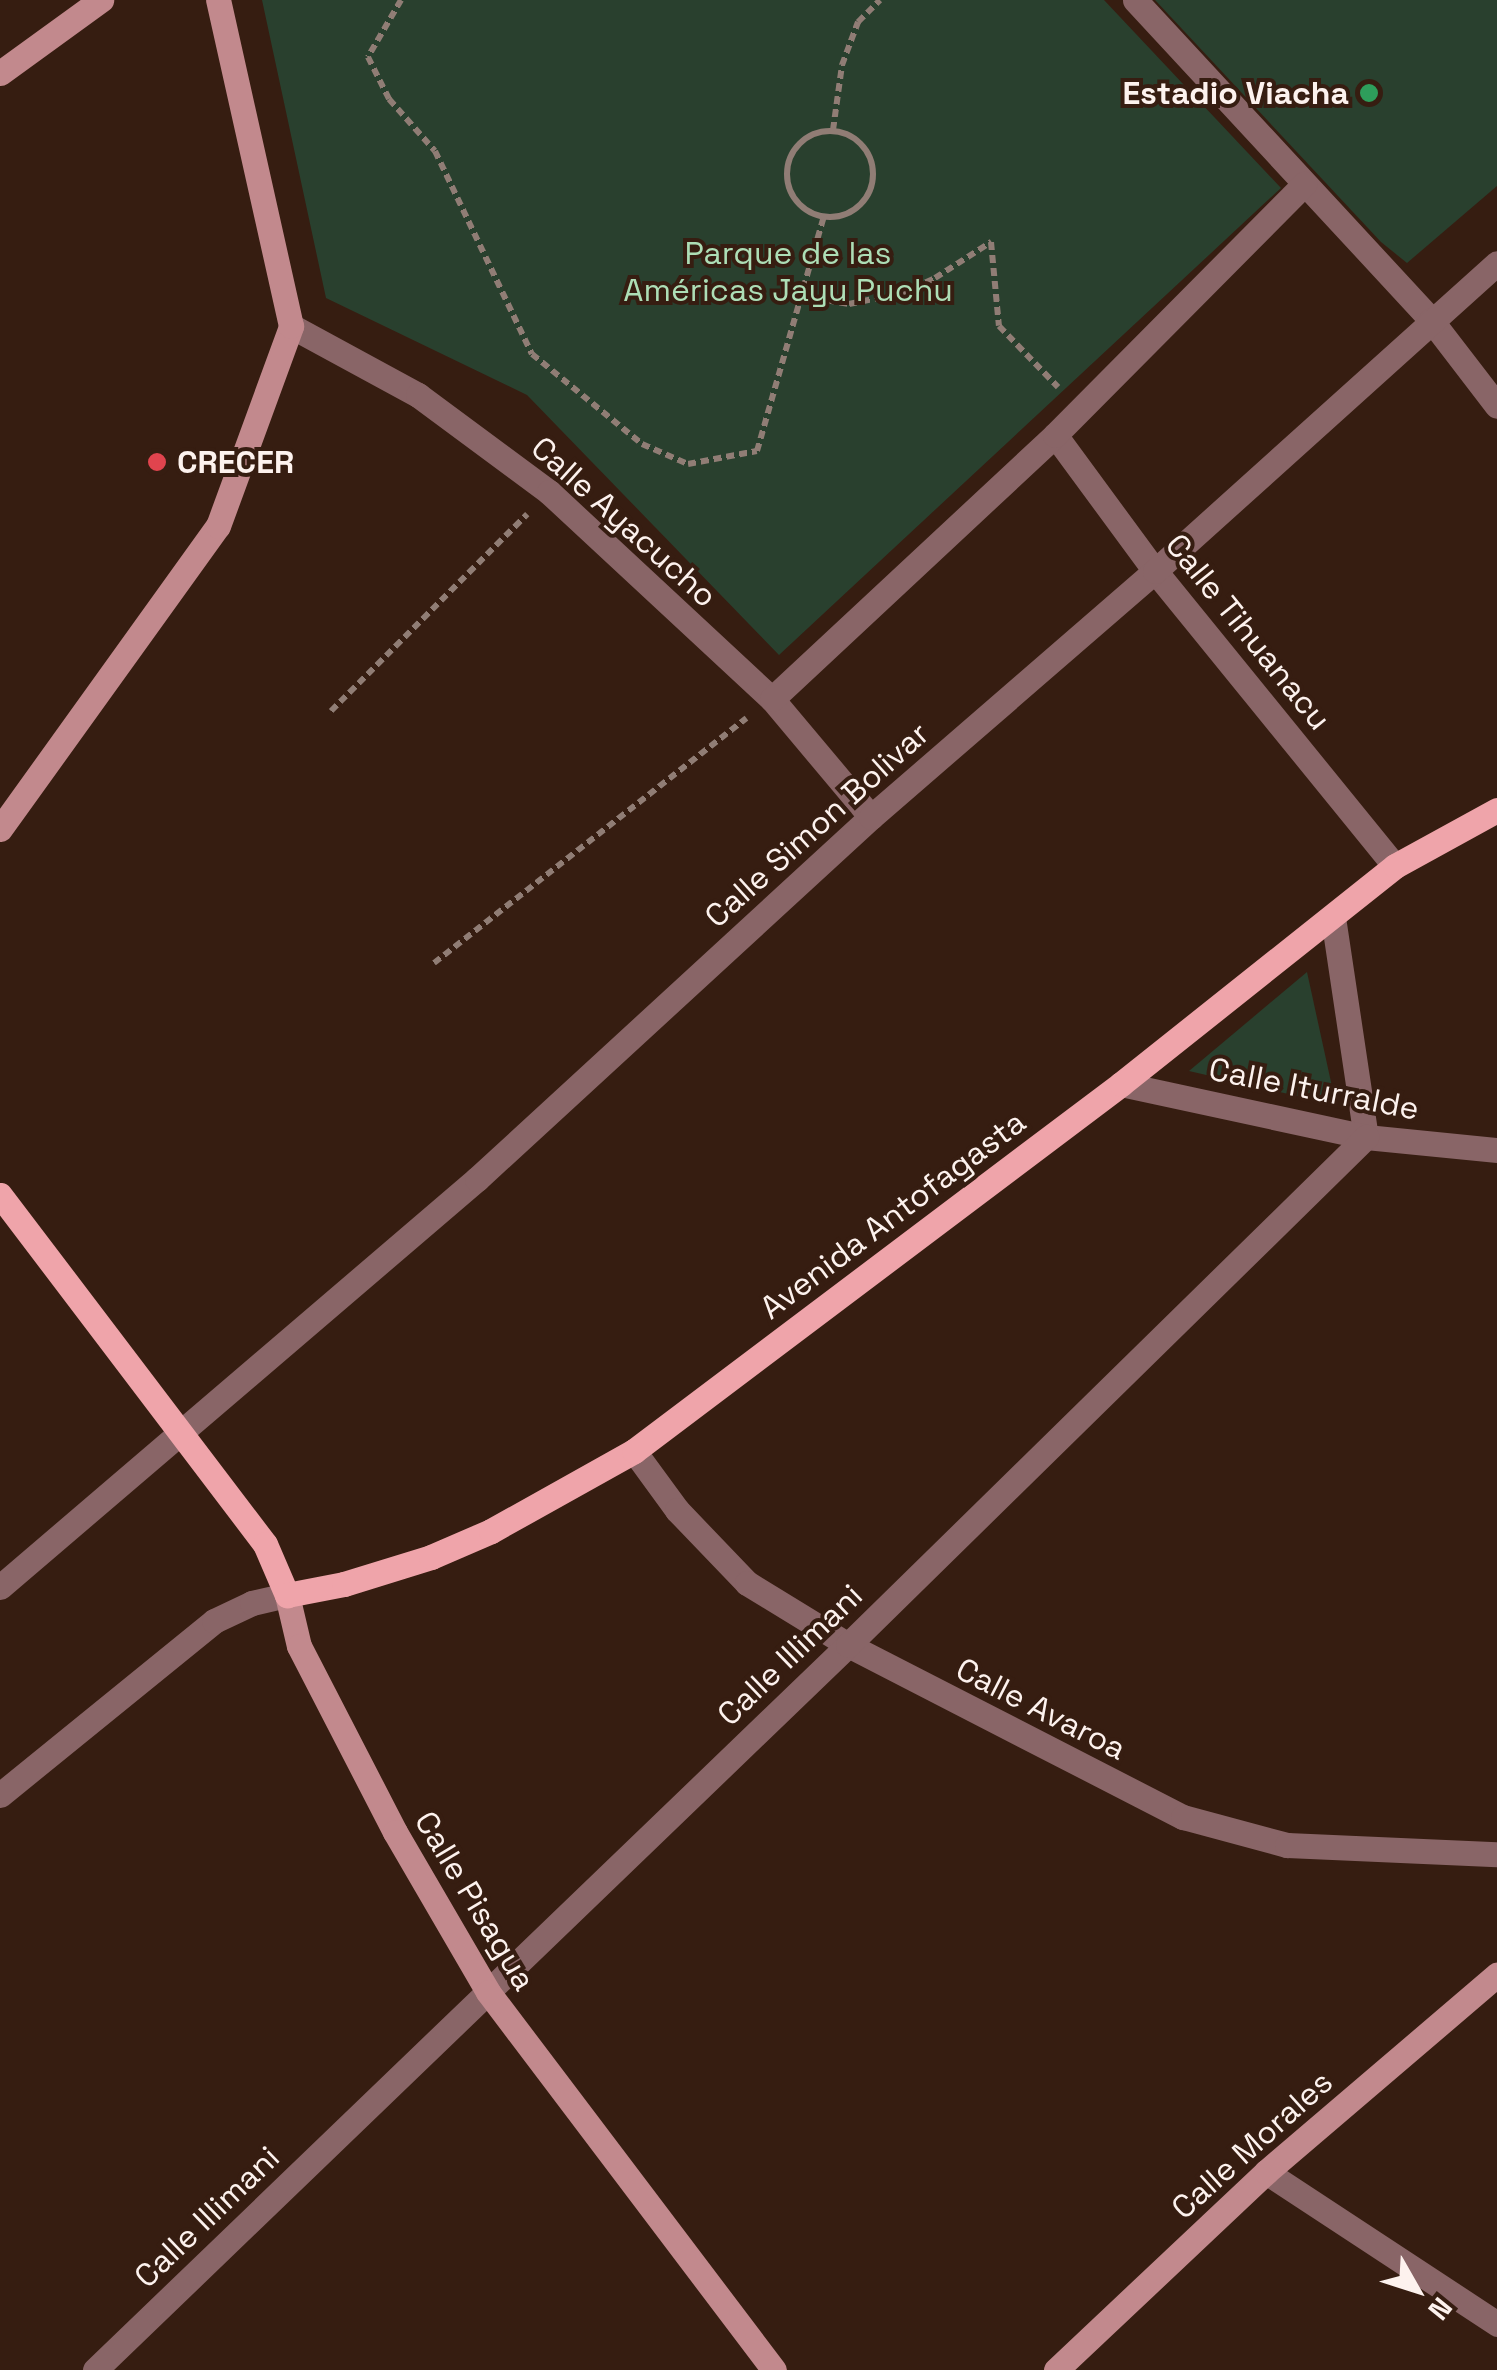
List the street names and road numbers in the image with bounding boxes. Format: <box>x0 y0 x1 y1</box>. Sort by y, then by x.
street label: Calle Ayacucho <box>523 429 725 615</box>
street label: Calle Tihuanacu <box>1157 526 1339 738</box>
street label: Calle Simon Bolivar <box>697 714 937 936</box>
street label: Calle Iturralde <box>1206 1050 1422 1128</box>
street label: Avenida Antofagasta <box>753 1103 1033 1327</box>
street label: Calle Illimani <box>710 1576 870 1734</box>
street label: Calle Avaroa <box>949 1650 1133 1768</box>
street label: Calle Pisagua <box>406 1804 544 1998</box>
street label: Calle Morales <box>1164 2063 1340 2227</box>
street label: Calle Illimani <box>127 2138 287 2296</box>

